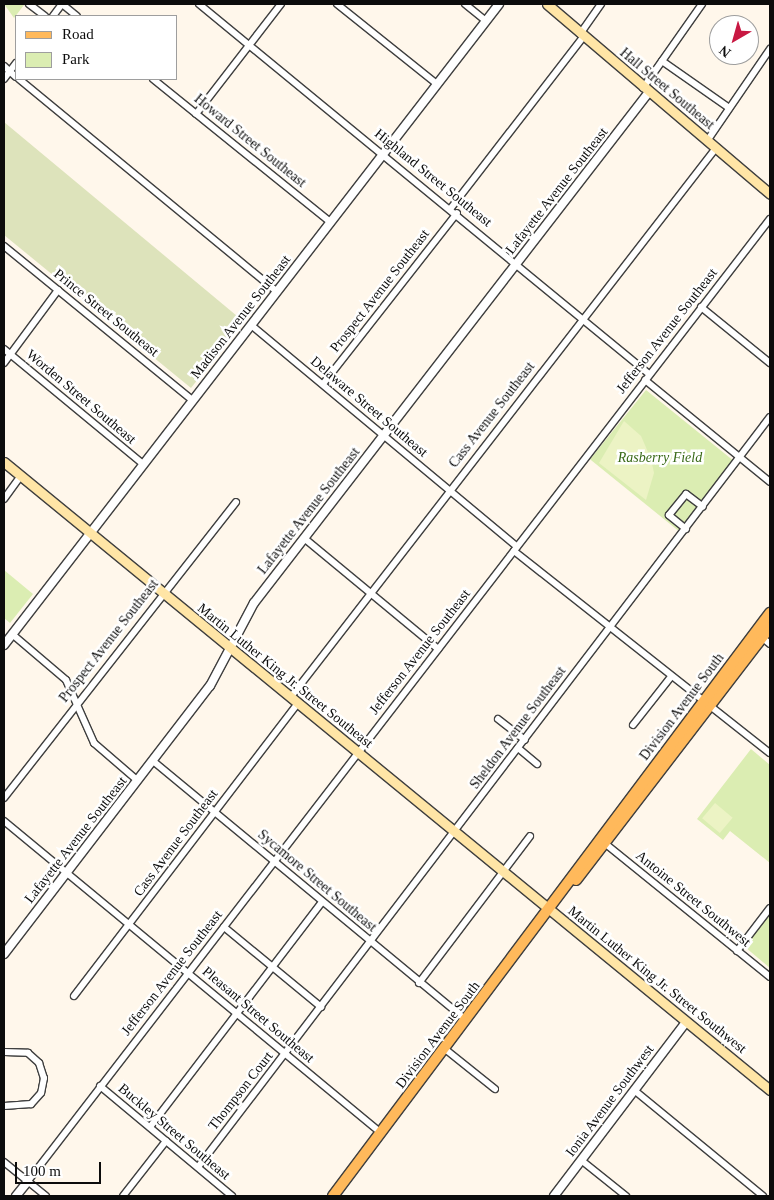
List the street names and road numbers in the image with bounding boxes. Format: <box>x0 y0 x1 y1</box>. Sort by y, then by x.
street label: Hall Street Southeast <box>616 45 718 133</box>
street label: Howard Street Southeast <box>191 91 309 191</box>
street label: Lafayette Avenue Southeast <box>502 124 612 258</box>
street label: Highland Street Southeast <box>371 125 495 231</box>
street label: Prospect Avenue Southeast <box>327 226 433 356</box>
street label: Madison Avenue Southeast <box>187 252 295 382</box>
street label: Jefferson Avenue Southeast <box>613 265 721 397</box>
street label: Prince Street Southeast <box>50 266 162 360</box>
street label: Worden Street Southeast <box>23 346 139 448</box>
street label: Delaware Street Southeast <box>307 353 431 461</box>
street label: Cass Avenue Southeast <box>445 358 539 472</box>
street label: Lafayette Avenue Southeast <box>254 444 364 578</box>
street label: Prospect Avenue Southeast <box>56 576 162 706</box>
street label: Jefferson Avenue Southeast <box>366 586 474 718</box>
street label: Martin Luther King Jr. Street Southeast <box>194 600 376 752</box>
street label: Division Avenue South <box>636 650 728 764</box>
street label: Sheldon Avenue Southeast <box>466 663 570 793</box>
street label: Lafayette Avenue Southeast <box>21 773 131 907</box>
street label: Cass Avenue Southeast <box>130 786 222 900</box>
street label: Sycamore Street Southeast <box>254 826 380 936</box>
street label: Antoine Street Southwest <box>632 847 754 951</box>
street label: Martin Luther King Jr. Street Southwest <box>564 903 750 1057</box>
street label: Jefferson Avenue Southeast <box>118 907 226 1039</box>
street label: Pleasant Street Southeast <box>199 963 317 1067</box>
street label: Division Avenue South <box>392 978 484 1092</box>
street label: Ionia Avenue Southwest <box>562 1041 658 1161</box>
street label: Thompson Court <box>205 1048 277 1134</box>
street label: Buckley Street Southeast <box>115 1080 233 1184</box>

